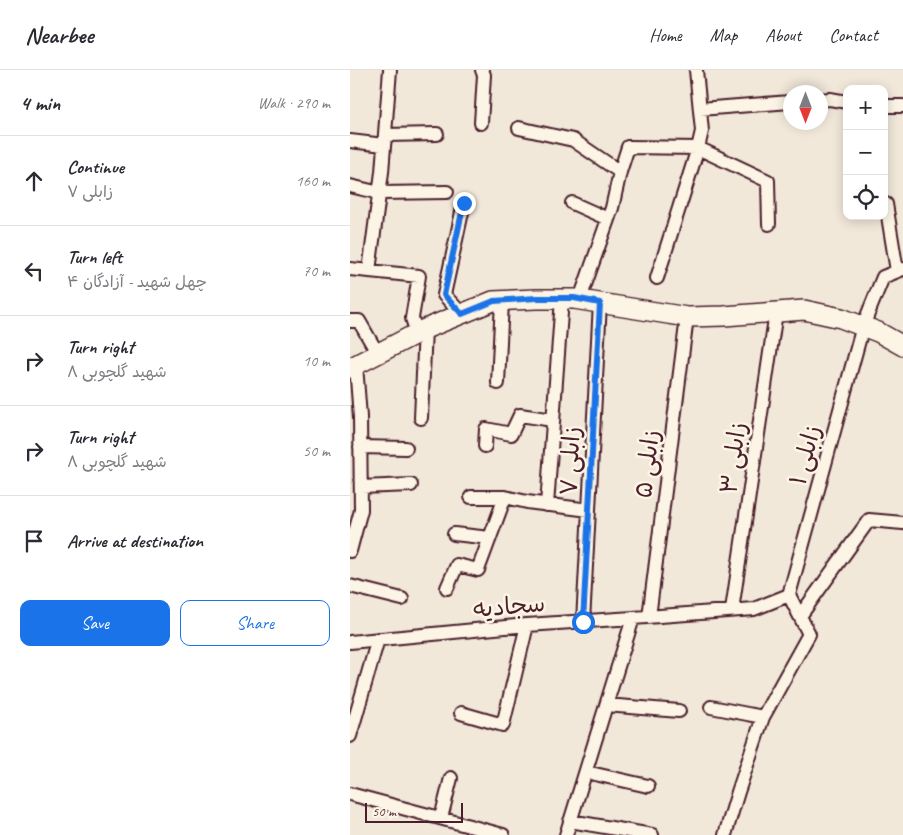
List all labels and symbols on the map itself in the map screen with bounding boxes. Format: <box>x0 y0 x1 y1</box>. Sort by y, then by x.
north arrow <box>783 85 828 130</box>
route end <box>453 192 476 215</box>
street label: زابلی ۳ <box>713 420 753 496</box>
street label: زابلی ۱ <box>783 422 827 488</box>
street label: زابلی ۷ <box>553 426 587 496</box>
street label: زابلی ۵ <box>628 428 666 500</box>
street label: سجادیه <box>472 588 546 624</box>
route start <box>572 611 595 634</box>
scale bar <box>365 800 462 823</box>

